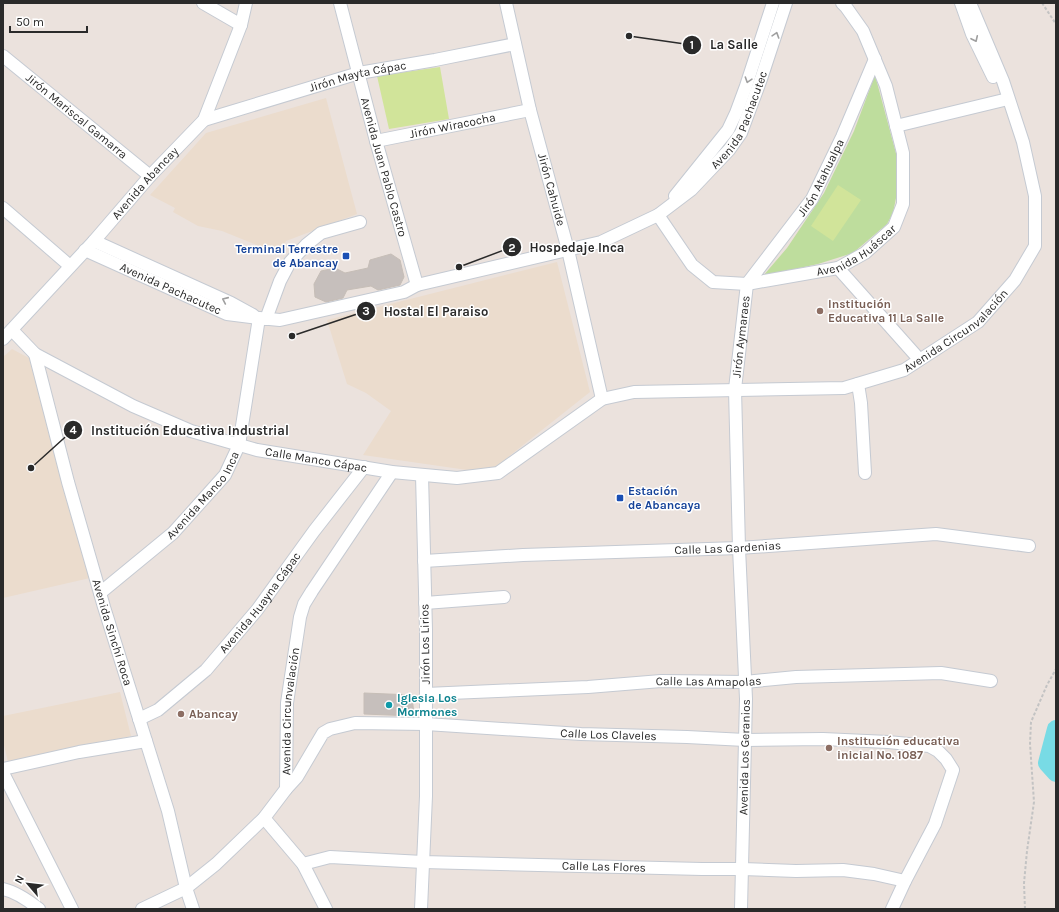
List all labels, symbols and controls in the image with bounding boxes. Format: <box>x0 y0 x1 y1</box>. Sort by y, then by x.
scale bar <box>10 8 87 34</box>
text: 50 m <box>16 15 44 29</box>
callout: La Salle <box>682 32 766 57</box>
one-way arrow <box>771 32 779 39</box>
one-way arrow <box>970 35 978 42</box>
text: La Salle <box>710 37 758 52</box>
text: 1 <box>690 38 694 52</box>
street label: Jirón Mayta Cápac <box>307 58 407 95</box>
street label: Avenida Pachacutec <box>708 69 770 172</box>
street label: Jirón Mariscal Gamarra <box>23 71 130 162</box>
one-way arrow <box>744 76 753 83</box>
street label: Avenida Juan Pablo Castro <box>358 96 410 238</box>
street label: Jirón Wiracocha <box>408 110 497 141</box>
street label: Jirón Atahualpa <box>794 137 847 219</box>
street label: Avenida Abancay <box>109 144 182 222</box>
street label: Jirón Cahuide <box>535 152 568 227</box>
street label: Avenida Huáscar <box>815 221 899 279</box>
callout: Hospedaje Inca <box>502 235 633 260</box>
text: Hospedaje Inca <box>530 240 624 255</box>
text: 2 <box>508 241 516 255</box>
place label: Terminal Terrestre de Abancay <box>235 242 338 270</box>
marker: Terminal Terrestre de Abancay <box>341 251 351 261</box>
street label: Avenida Pachacutec <box>118 260 224 318</box>
street label: Avenida Circunvalación <box>901 286 1011 375</box>
street label: Jirón Aymaraes <box>729 295 753 379</box>
one-way arrow <box>221 297 229 305</box>
place label: Institución Educativa 11 La Salle <box>828 297 944 325</box>
callout: Hostal El Paraiso <box>356 299 496 324</box>
text: 3 <box>362 304 370 318</box>
text: Hostal El Paraiso <box>384 304 488 319</box>
marker: Institución Educativa 11 La Salle <box>815 306 825 316</box>
callout: Institución Educativa Industrial <box>63 418 297 443</box>
text: 4 <box>69 423 77 437</box>
text: Institución Educativa Industrial <box>91 423 289 438</box>
street label: Calle Manco Cápac <box>264 444 368 475</box>
street label: Avenida Manco Inca <box>164 449 242 542</box>
place label: Estación de Abancaya <box>628 484 701 512</box>
marker: Estación de Abancaya <box>615 493 625 503</box>
street label: Calle Las Gardenias <box>674 538 782 557</box>
street label: Avenida Huayna Cápac <box>216 549 304 656</box>
street label: Avenida Sinchi Roca <box>89 577 135 688</box>
street label: Jirón Los Lirios <box>417 604 433 684</box>
street label: Avenida Circunvalación <box>279 646 302 775</box>
street label: Calle Las Amapolas <box>655 673 762 689</box>
place label: Iglesia Los Mormones <box>397 691 457 719</box>
street label: Avenida Los Geranios <box>736 699 753 815</box>
marker: Iglesia Los Mormones <box>384 700 394 710</box>
place label: Abancay <box>189 707 238 721</box>
marker: Abancay <box>176 709 186 719</box>
street label: Calle Los Claveles <box>560 726 657 743</box>
place label: Institución educativa inicial No. 1087 <box>837 734 960 762</box>
marker: Institución educativa inicial No. 1087 <box>824 743 834 753</box>
street label: Calle Las Flores <box>562 858 646 875</box>
north arrow <box>8 864 48 904</box>
text: N <box>12 873 27 886</box>

